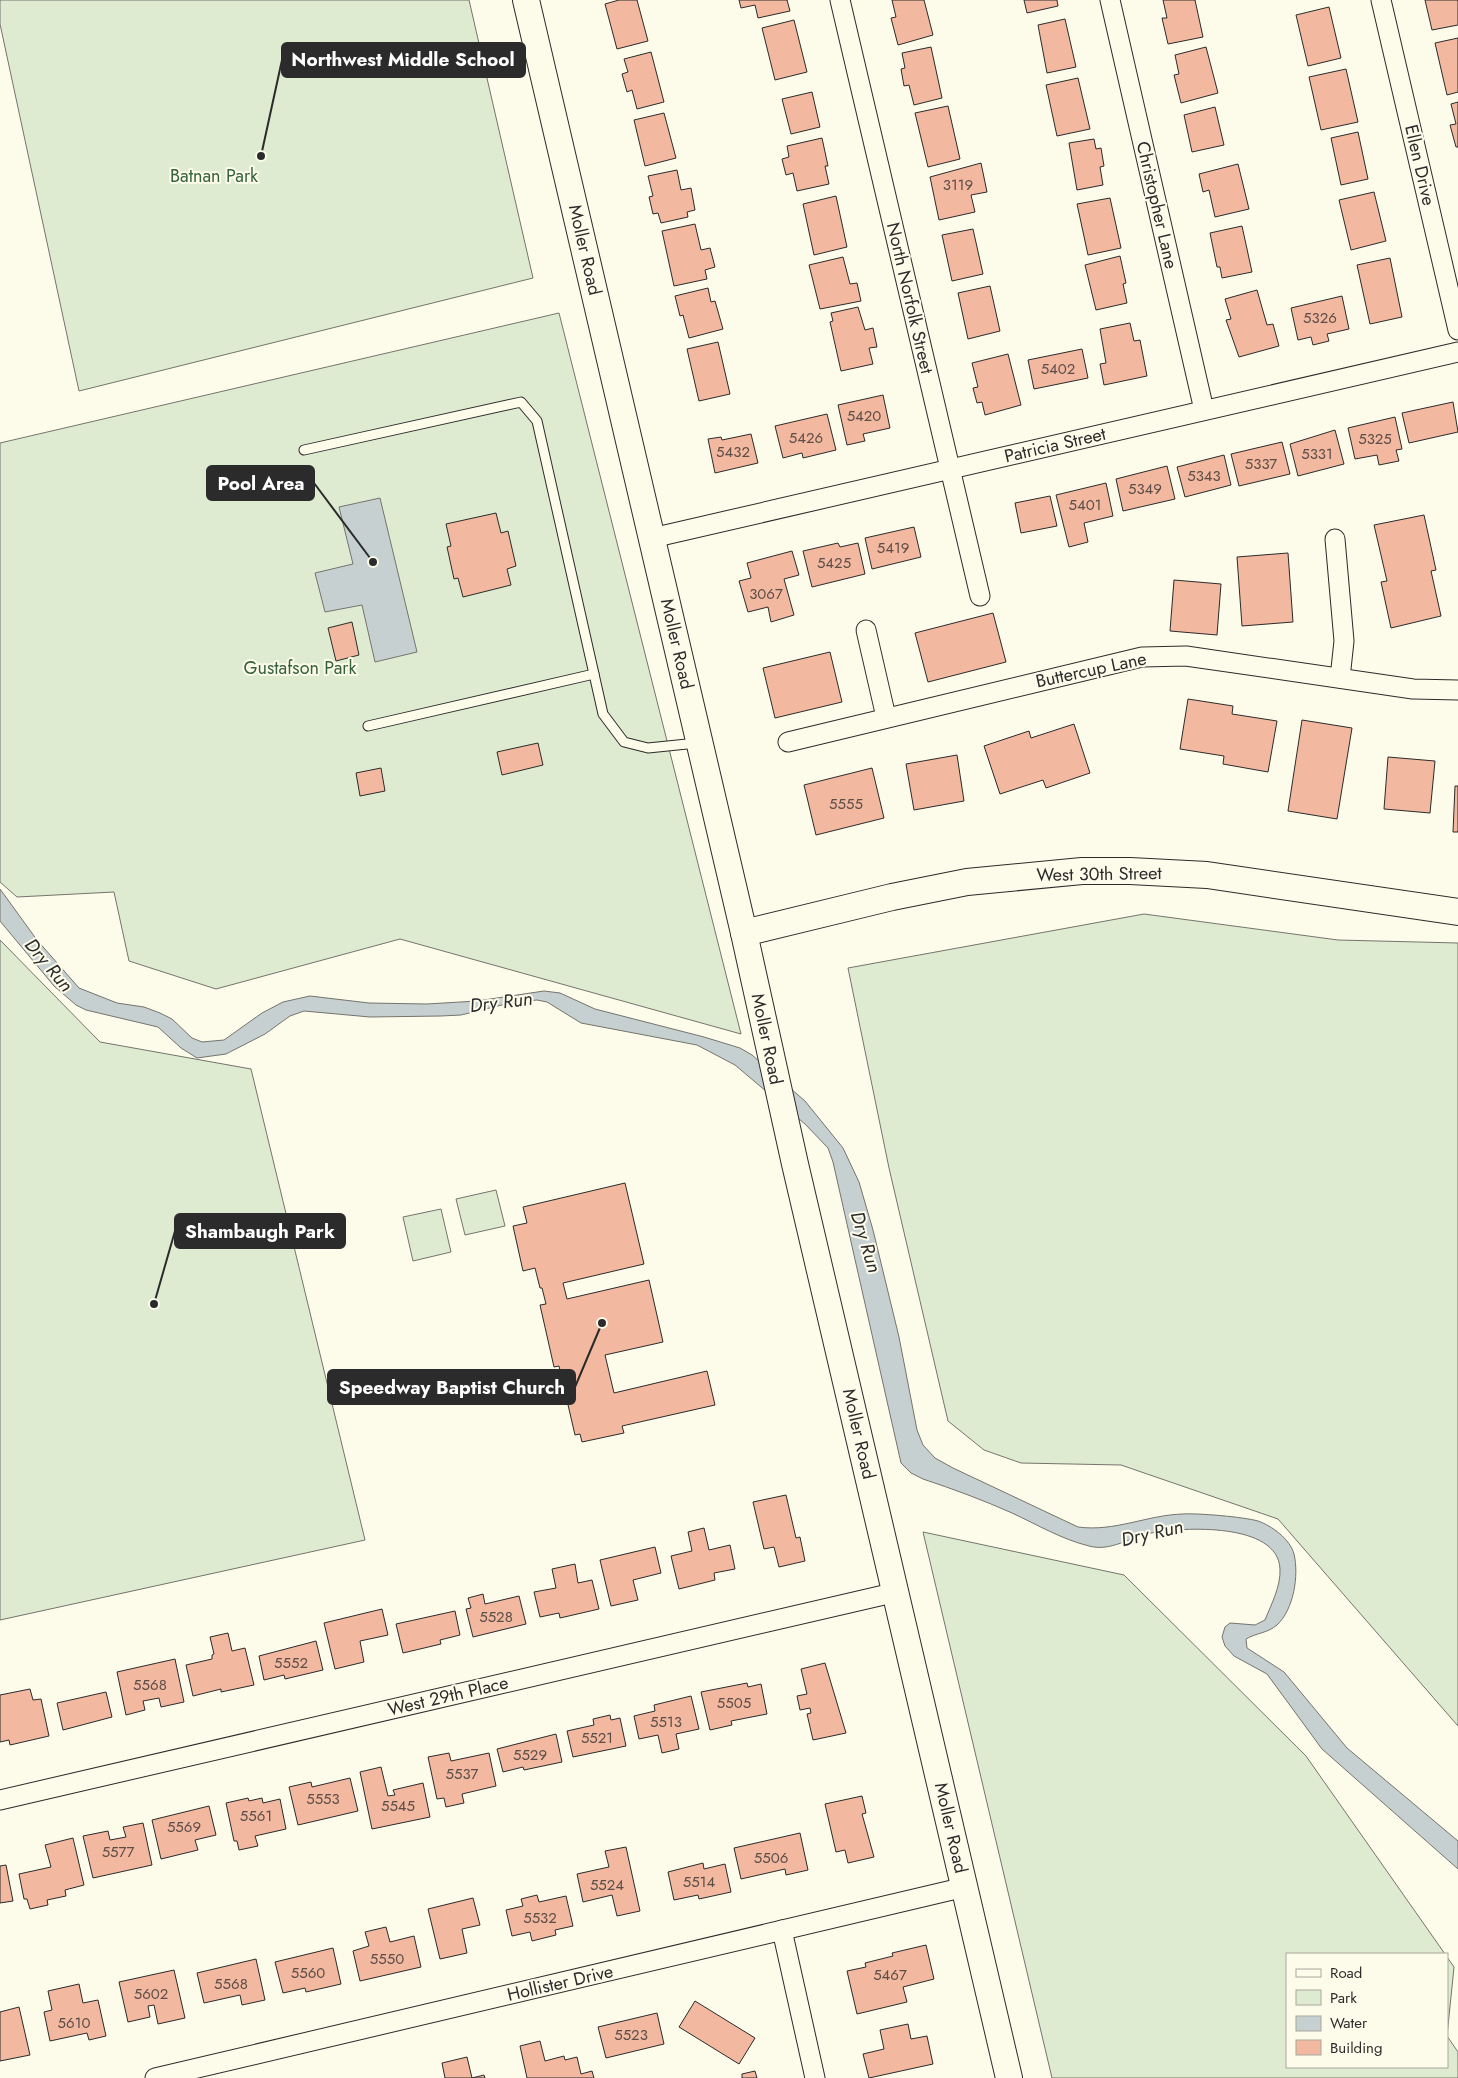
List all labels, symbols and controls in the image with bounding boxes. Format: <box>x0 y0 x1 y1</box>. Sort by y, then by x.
callout: Northwest Middle School <box>282 43 525 77</box>
text: Northwest Middle School <box>291 46 515 73</box>
street label: Ellen Drive <box>1398 122 1442 208</box>
street label: Christopher Lane <box>1130 139 1184 271</box>
park label: Batnan Park <box>170 163 258 189</box>
house number: 3119 <box>943 174 973 196</box>
street label: Moller Road <box>562 202 608 298</box>
street label: North Norfolk Street <box>880 220 940 377</box>
house number: 5326 <box>1303 307 1337 329</box>
house number: 5402 <box>1041 358 1075 380</box>
house number: 5420 <box>847 405 881 427</box>
street label: Patricia Street <box>1002 421 1109 469</box>
house number: 5426 <box>789 427 823 449</box>
house number: 5325 <box>1358 428 1392 450</box>
house number: 5432 <box>716 441 750 463</box>
house number: 5331 <box>1301 443 1333 465</box>
house number: 5337 <box>1245 453 1277 475</box>
house number: 5343 <box>1187 465 1221 487</box>
callout: Pool Area <box>207 466 314 500</box>
text: Pool Area <box>217 470 305 497</box>
house number: 5349 <box>1128 478 1162 500</box>
house number: 5401 <box>1069 494 1101 516</box>
house number: 5419 <box>877 537 909 559</box>
house number: 5425 <box>817 552 851 574</box>
house number: 3067 <box>749 583 783 605</box>
street label: Moller Road <box>654 596 700 692</box>
street label: Buttercup Lane <box>1033 646 1149 694</box>
park label: Gustafson Park <box>244 655 356 681</box>
house number: 5555 <box>829 793 863 815</box>
street label: West 30th Street <box>1036 860 1163 888</box>
water label: Dry Run <box>18 932 80 998</box>
water label: Dry Run <box>468 985 534 1019</box>
street label: Moller Road <box>745 991 789 1087</box>
water label: Dry Run <box>844 1208 888 1276</box>
callout: Shambaugh Park <box>175 1214 345 1248</box>
text: Shambaugh Park <box>185 1218 335 1245</box>
callout: Speedway Baptist Church <box>328 1370 575 1404</box>
text: Speedway Baptist Church <box>339 1374 565 1401</box>
street label: Moller Road <box>836 1386 882 1482</box>
water label: Dry Run <box>1118 1513 1186 1553</box>
house number: 5528 <box>479 1606 513 1628</box>
house number: 5552 <box>274 1652 308 1674</box>
street label: West 29th Place <box>385 1670 511 1722</box>
house number: 5568 <box>133 1674 167 1696</box>
house number: 5505 <box>717 1692 751 1714</box>
house number: 5513 <box>650 1711 682 1733</box>
house number: 5521 <box>581 1727 613 1749</box>
house number: 5529 <box>513 1744 547 1766</box>
house number: 5537 <box>446 1763 479 1785</box>
street label: Moller Road <box>928 1780 974 1876</box>
house number: 5553 <box>306 1788 340 1810</box>
house number: 5545 <box>381 1795 415 1817</box>
house number: 5561 <box>240 1805 272 1827</box>
house number: 5569 <box>167 1816 201 1838</box>
house number: 5577 <box>102 1841 134 1863</box>
house number: 5506 <box>754 1847 788 1869</box>
house number: 5514 <box>683 1871 715 1893</box>
house number: 5524 <box>590 1874 624 1896</box>
house number: 5532 <box>523 1907 557 1929</box>
house number: 5550 <box>370 1948 404 1970</box>
legend <box>1286 1953 1448 2068</box>
street label: Hollister Drive <box>504 1958 616 2008</box>
house number: 5560 <box>291 1962 325 1984</box>
text: Road <box>1330 1962 1362 1984</box>
house number: 5467 <box>873 1964 907 1986</box>
house number: 5568 <box>214 1973 248 1995</box>
house number: 5602 <box>134 1983 168 2005</box>
text: Park <box>1330 1987 1357 2009</box>
house number: 5610 <box>58 2012 90 2034</box>
text: Water <box>1330 2012 1368 2034</box>
house number: 5523 <box>614 2024 648 2046</box>
text: Building <box>1330 2037 1382 2059</box>

